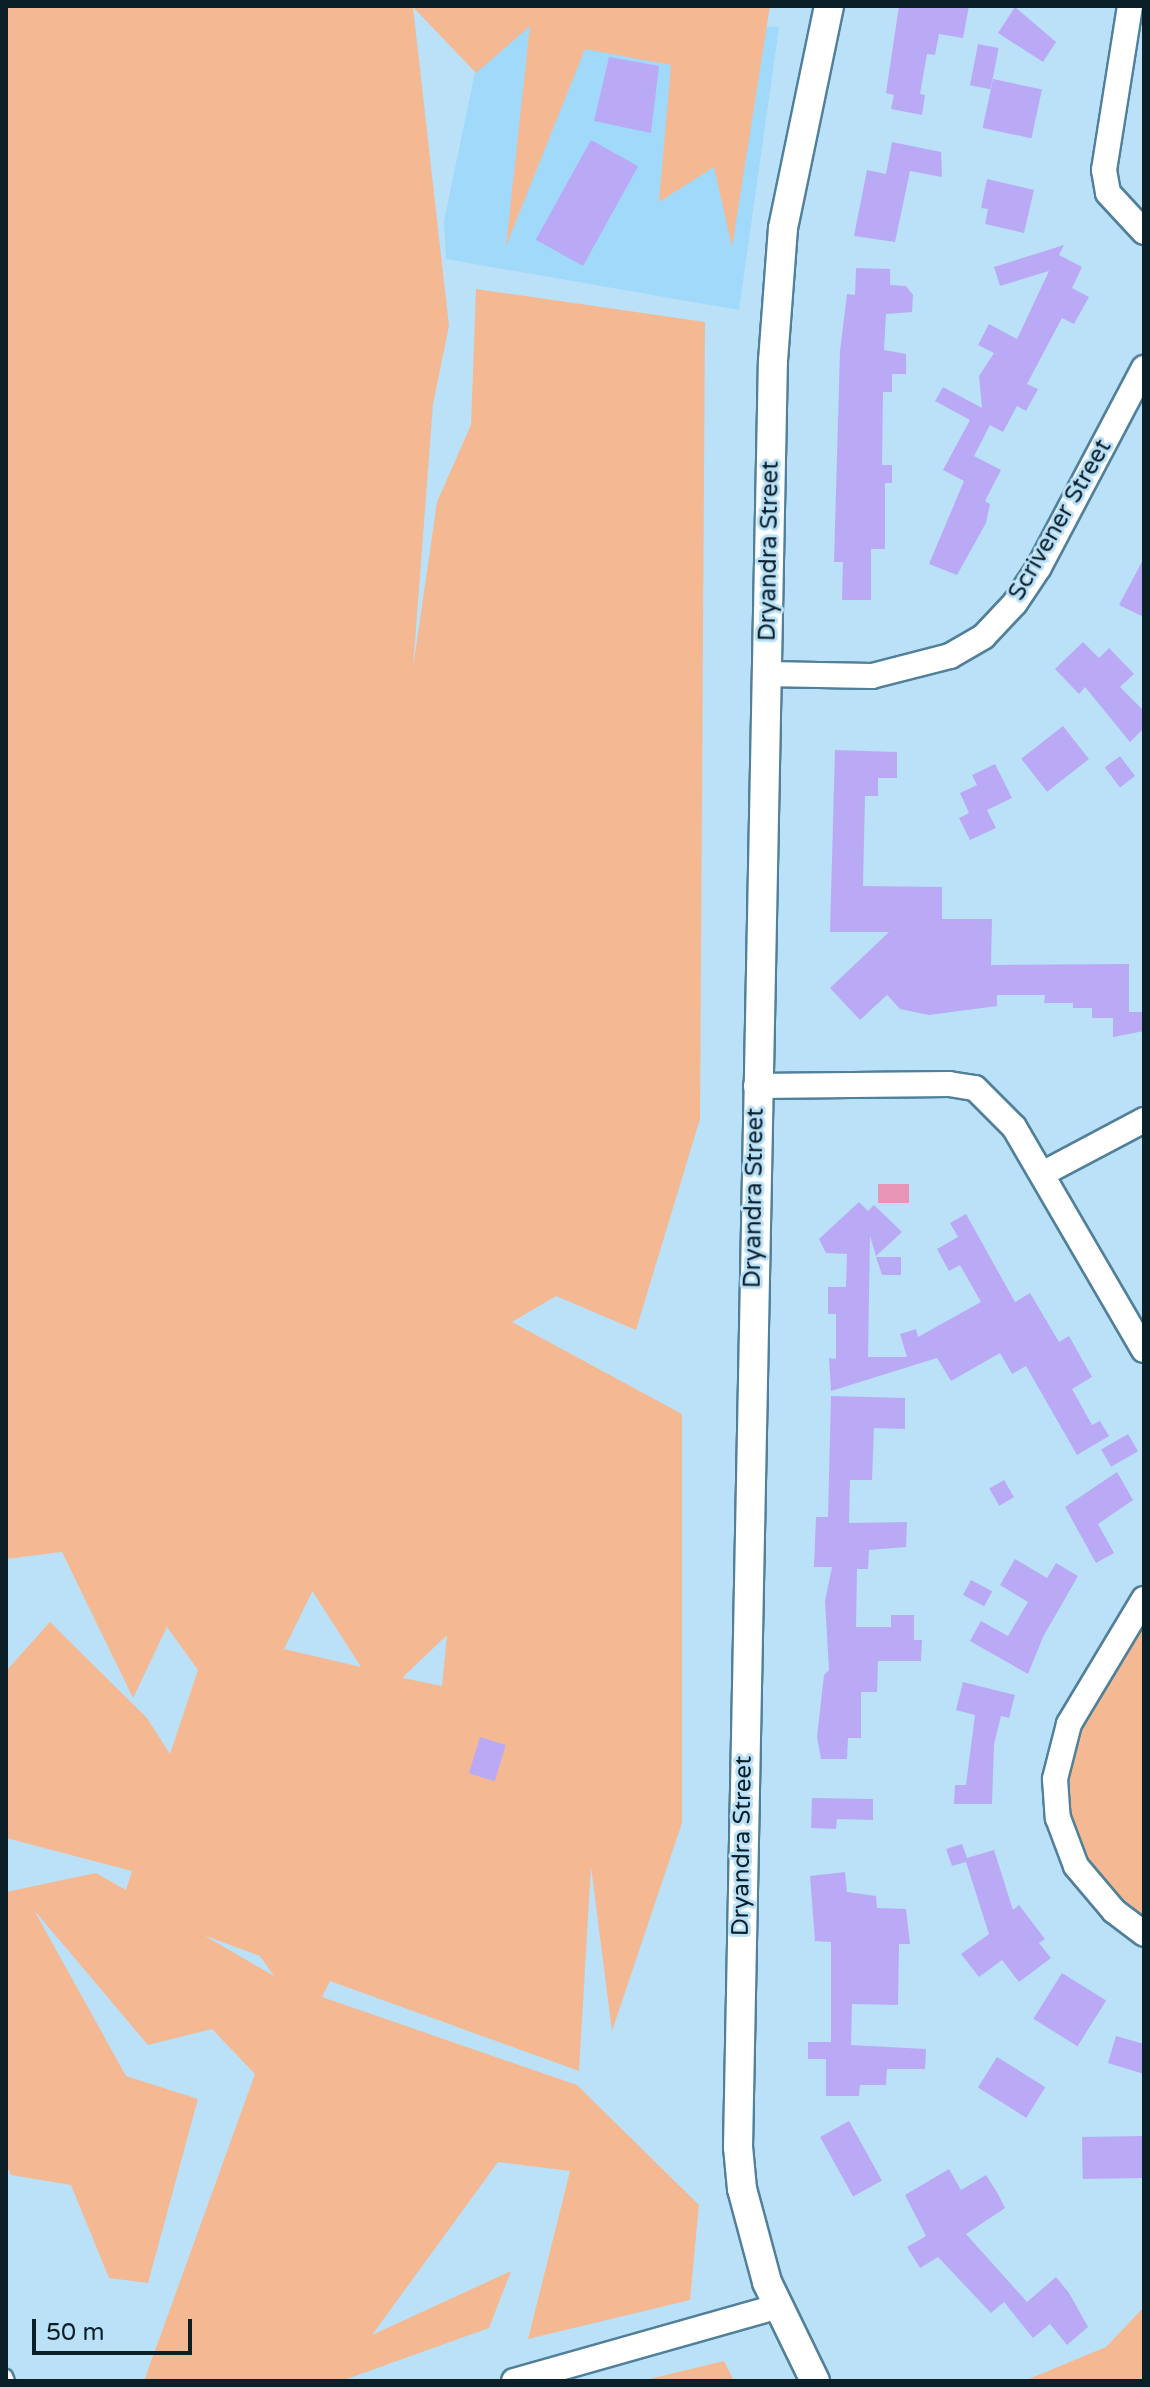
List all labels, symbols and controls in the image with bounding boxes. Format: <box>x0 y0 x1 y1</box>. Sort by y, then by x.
street label: Scrivener Street <box>1002 434 1118 606</box>
street label: Dryandra Street <box>753 461 785 641</box>
street label: Dryandra Street <box>738 1108 770 1288</box>
street label: Dryandra Street <box>726 1756 758 1936</box>
scale bar <box>36 2303 196 2353</box>
text: 50 m <box>46 2318 104 2347</box>

